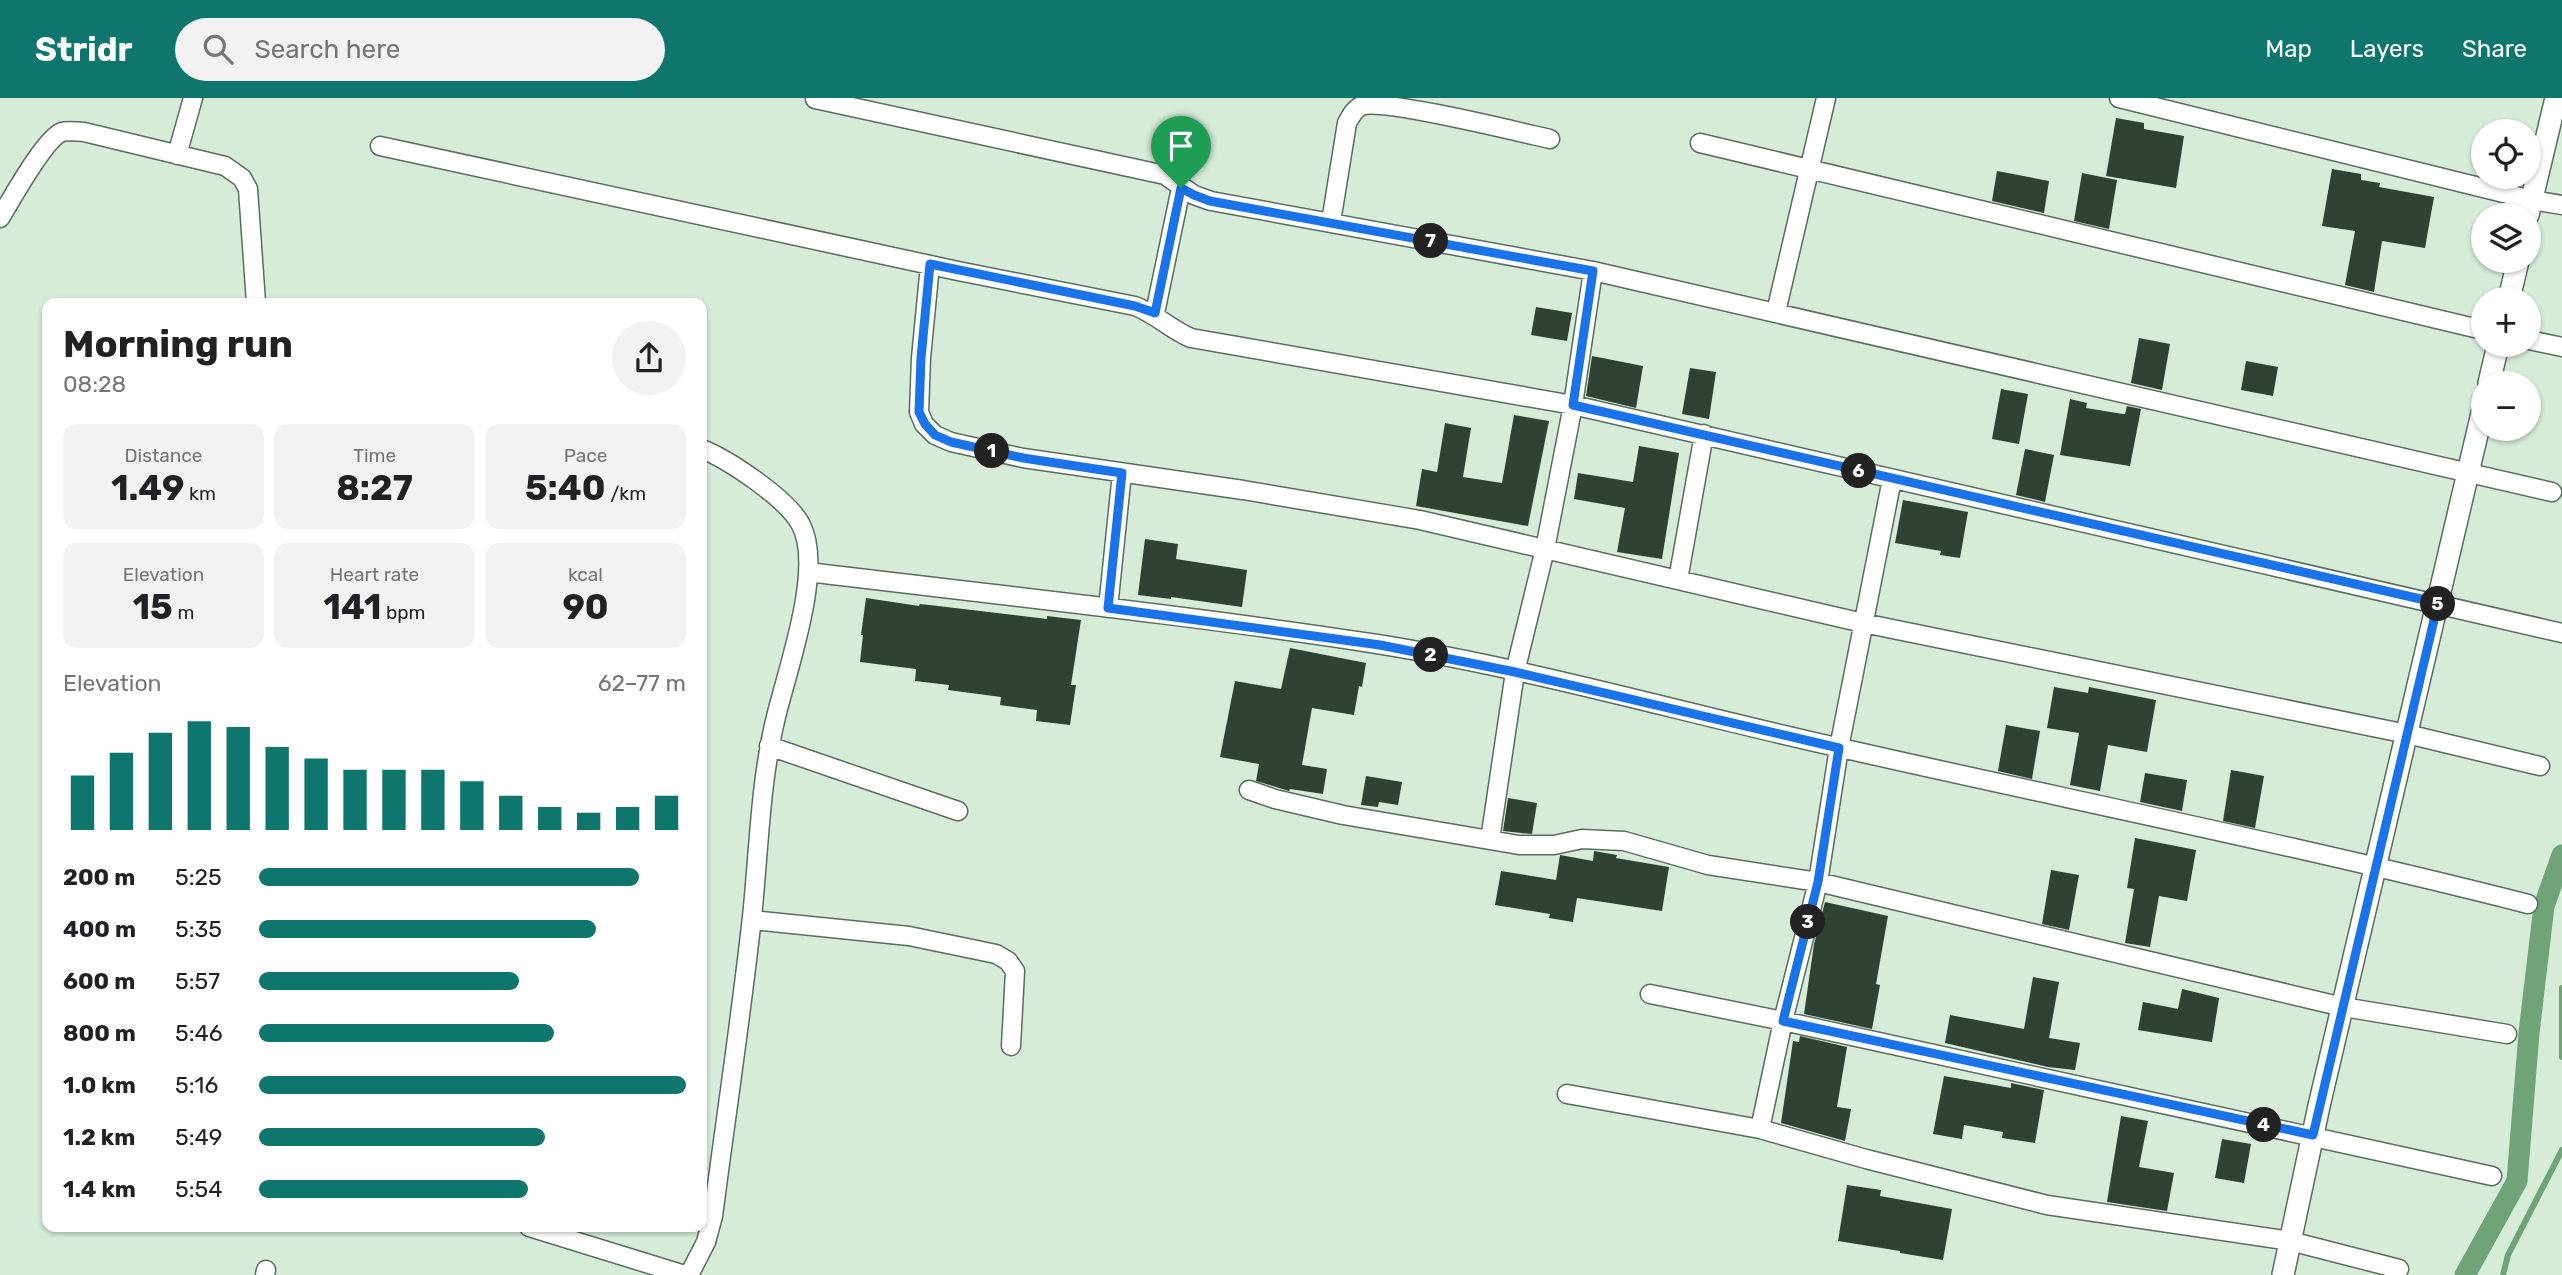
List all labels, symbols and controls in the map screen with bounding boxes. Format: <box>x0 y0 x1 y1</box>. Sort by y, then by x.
search box <box>175 18 665 81</box>
text: Stridr <box>35 30 133 69</box>
icon: search <box>199 30 237 68</box>
text: Search here <box>255 34 400 65</box>
text: Map <box>2265 35 2312 63</box>
text: Layers <box>2350 35 2424 63</box>
text: Share <box>2462 35 2527 63</box>
pin <box>1151 116 1211 188</box>
map controls <box>2471 119 2541 441</box>
button: locate <box>2471 119 2541 189</box>
icon: arrive <box>1162 127 1200 165</box>
button: layers <box>2471 203 2541 273</box>
pin: 7 <box>1414 223 1448 258</box>
text: 7 <box>1425 229 1436 252</box>
button: + <box>2471 287 2541 357</box>
text: Morning run <box>63 321 293 367</box>
button: share <box>612 321 686 395</box>
text: 08:28 <box>63 370 126 398</box>
button: − <box>2471 371 2541 441</box>
pin: 1 <box>974 434 1010 468</box>
text: 1 <box>987 439 996 462</box>
text: Distance <box>125 444 202 467</box>
text: Time <box>353 444 396 467</box>
text: Pace <box>564 444 607 467</box>
pin: 6 <box>1842 454 1876 488</box>
text: 6 <box>1852 459 1865 482</box>
text: 1.49 <box>111 467 184 509</box>
text: 8:27 <box>336 467 413 509</box>
text: 5:40 <box>525 467 606 509</box>
text: km <box>184 482 216 505</box>
text: /km <box>606 482 646 505</box>
text: Elevation <box>123 563 204 586</box>
text: Heart rate <box>330 563 419 586</box>
text: kcal <box>568 563 603 586</box>
text: 15 <box>133 586 173 628</box>
text: 141 <box>323 586 381 628</box>
text: 90 <box>562 586 609 628</box>
pin: 5 <box>2420 587 2456 622</box>
text: 5 <box>2431 592 2444 615</box>
text: m <box>173 601 194 624</box>
text: bpm <box>381 601 426 624</box>
pin: 2 <box>1414 638 1448 672</box>
text: 2 <box>1424 643 1437 666</box>
text: Elevation <box>63 669 162 697</box>
text: 62–77 m <box>598 669 686 697</box>
text: 200 m <box>63 863 135 891</box>
text: 5:25 <box>175 863 222 891</box>
pin: 3 <box>1790 904 1826 940</box>
text: 3 <box>1801 910 1814 933</box>
text: 400 m <box>63 915 136 943</box>
text: 5:35 <box>175 915 222 943</box>
text: 600 m <box>63 967 135 995</box>
text: 5:57 <box>175 967 220 995</box>
text: 800 m <box>63 1019 136 1047</box>
text: 5:46 <box>175 1019 223 1047</box>
text: 1.0 km <box>63 1071 136 1099</box>
text: 5:16 <box>175 1071 218 1099</box>
pin: 4 <box>2246 1108 2282 1142</box>
text: 4 <box>2257 1113 2270 1136</box>
text: 1.2 km <box>63 1123 135 1151</box>
text: 5:49 <box>175 1123 222 1151</box>
text: 1.4 km <box>63 1175 136 1203</box>
text: 5:54 <box>175 1175 223 1203</box>

